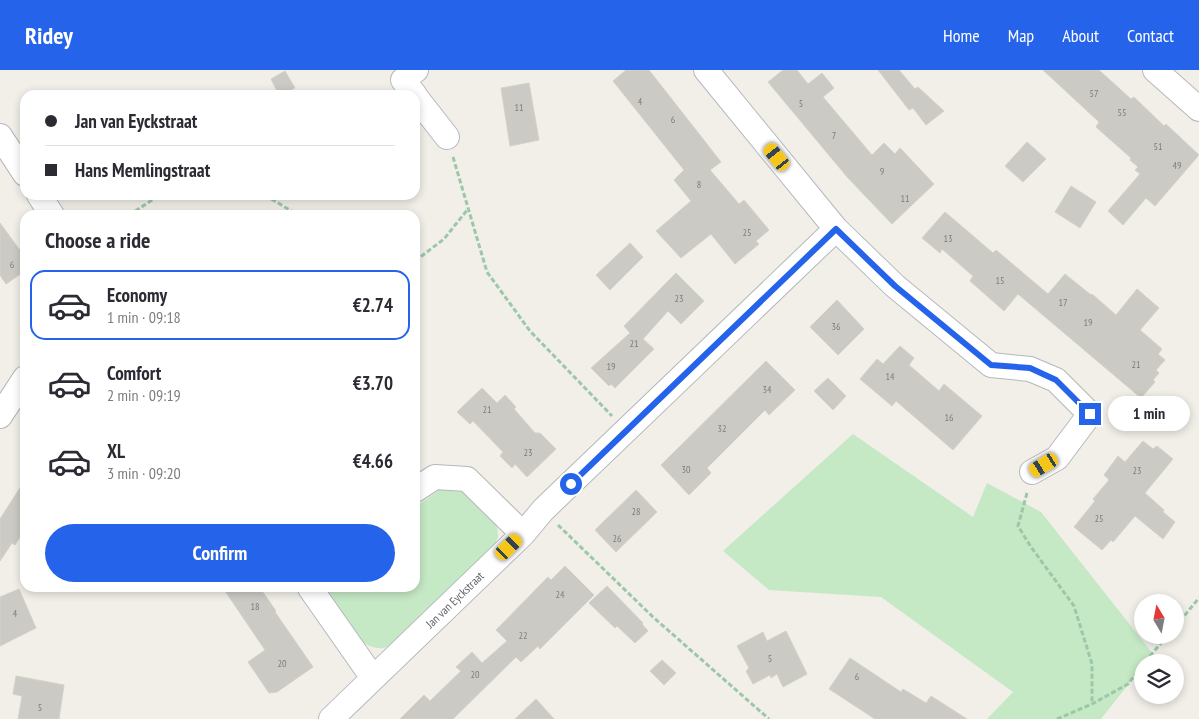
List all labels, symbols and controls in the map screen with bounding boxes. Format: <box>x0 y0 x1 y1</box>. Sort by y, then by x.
text: Ridey <box>25 20 73 51</box>
text: Home <box>943 24 980 47</box>
text: Map <box>1008 24 1034 47</box>
text: About <box>1062 24 1099 47</box>
text: Contact <box>1127 24 1174 47</box>
house number: 57 <box>1090 87 1099 100</box>
house number: 4 <box>638 95 643 108</box>
house number: 5 <box>799 97 803 110</box>
house number: 11 <box>515 101 524 114</box>
house number: 55 <box>1118 106 1127 119</box>
text: Jan van Eyckstraat <box>75 109 197 133</box>
house number: 6 <box>671 113 676 126</box>
house number: 7 <box>832 129 836 142</box>
house number: 51 <box>1154 140 1163 153</box>
car <box>761 141 792 173</box>
text: Hans Memlingstraat <box>75 158 210 182</box>
house number: 49 <box>1173 159 1182 172</box>
house number: 9 <box>880 165 884 178</box>
house number: 8 <box>697 178 701 191</box>
house number: 11 <box>901 192 910 205</box>
text: Choose a ride <box>45 226 150 254</box>
house number: 25 <box>743 226 752 239</box>
house number: 13 <box>944 232 953 245</box>
house number: 6 <box>10 258 15 271</box>
house number: 15 <box>996 274 1005 287</box>
icon: car <box>47 283 92 328</box>
text: Economy <box>107 283 167 307</box>
house number: 23 <box>675 292 684 305</box>
text: €2.74 <box>353 293 393 317</box>
house number: 17 <box>1059 296 1068 309</box>
text: 1 min · 09:18 <box>107 307 181 327</box>
house number: 19 <box>1084 316 1093 329</box>
house number: 36 <box>832 320 841 333</box>
house number: 21 <box>630 337 639 350</box>
house number: 21 <box>1132 358 1141 371</box>
house number: 19 <box>607 360 616 373</box>
icon: car <box>47 361 92 406</box>
text: Comfort <box>107 361 161 385</box>
house number: 14 <box>886 370 895 383</box>
text: €3.70 <box>353 371 393 395</box>
house number: 34 <box>763 383 772 396</box>
text: 2 min · 09:19 <box>107 385 181 405</box>
callout: 1 min <box>1108 396 1190 432</box>
house number: 21 <box>483 403 492 416</box>
route end <box>1079 403 1101 425</box>
text: 1 min <box>1133 403 1165 423</box>
house number: 16 <box>945 411 954 424</box>
house number: 32 <box>718 422 727 435</box>
icon: car <box>47 439 92 484</box>
text: XL <box>107 439 125 463</box>
house number: 23 <box>524 446 533 459</box>
text: €4.66 <box>353 449 393 473</box>
car <box>1027 451 1060 479</box>
text: 3 min · 09:20 <box>107 463 181 483</box>
house number: 30 <box>682 463 691 476</box>
house number: 23 <box>1133 464 1142 477</box>
route start <box>560 473 582 495</box>
house number: 28 <box>632 505 641 518</box>
house number: 25 <box>1095 512 1104 525</box>
button: Confirm <box>45 524 395 582</box>
car <box>492 531 525 563</box>
house number: 26 <box>613 532 622 545</box>
street label: Jan van Eyckstraat <box>422 568 487 632</box>
house number: 24 <box>556 588 565 601</box>
north arrow <box>1134 594 1184 644</box>
map controls <box>1134 594 1184 704</box>
house number: 18 <box>251 600 260 613</box>
house number: 4 <box>13 607 18 620</box>
house number: 22 <box>519 629 528 642</box>
house number: 5 <box>768 652 772 665</box>
button: layers <box>1134 654 1184 704</box>
house number: 20 <box>278 657 287 670</box>
house number: 20 <box>471 668 480 681</box>
house number: 6 <box>855 670 860 683</box>
house number: 5 <box>38 701 42 714</box>

